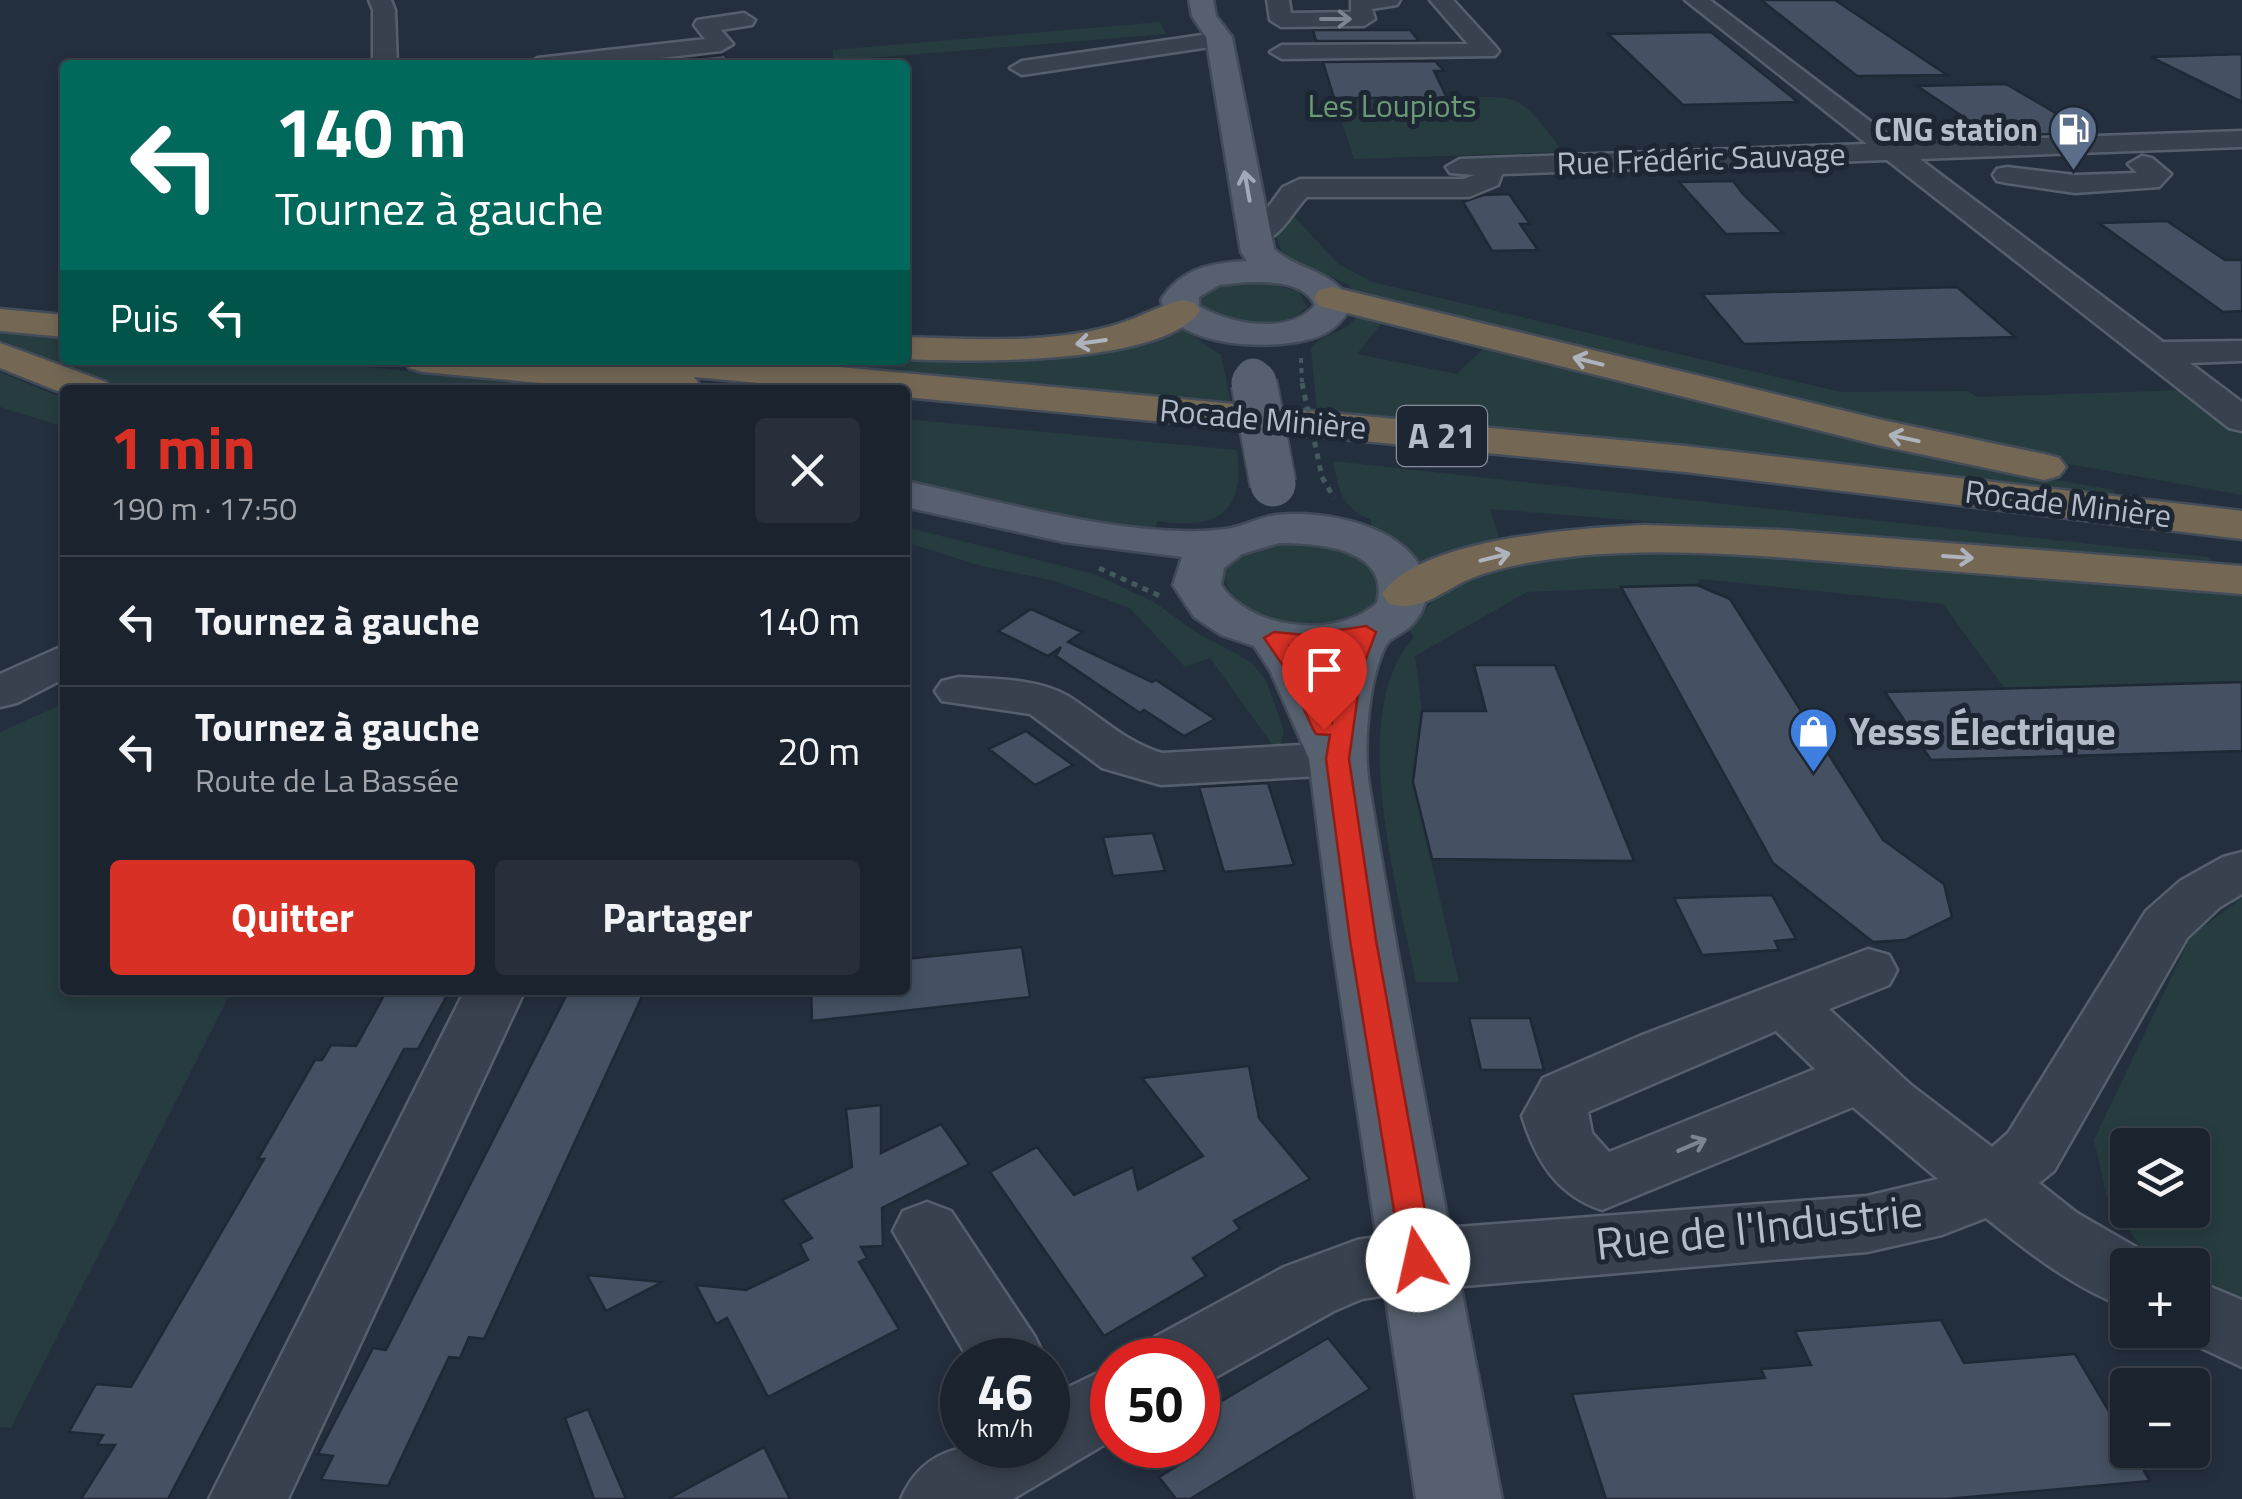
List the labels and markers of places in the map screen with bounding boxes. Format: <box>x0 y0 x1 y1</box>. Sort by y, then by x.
fuel station icon: CNG station <box>2047 104 2099 172</box>
place label: CNG station <box>1874 105 2038 153</box>
pin <box>1282 627 1367 730</box>
place label: Yesss Électrique <box>1849 702 2116 760</box>
shop icon: Yesss Électrique <box>1788 706 1840 774</box>

